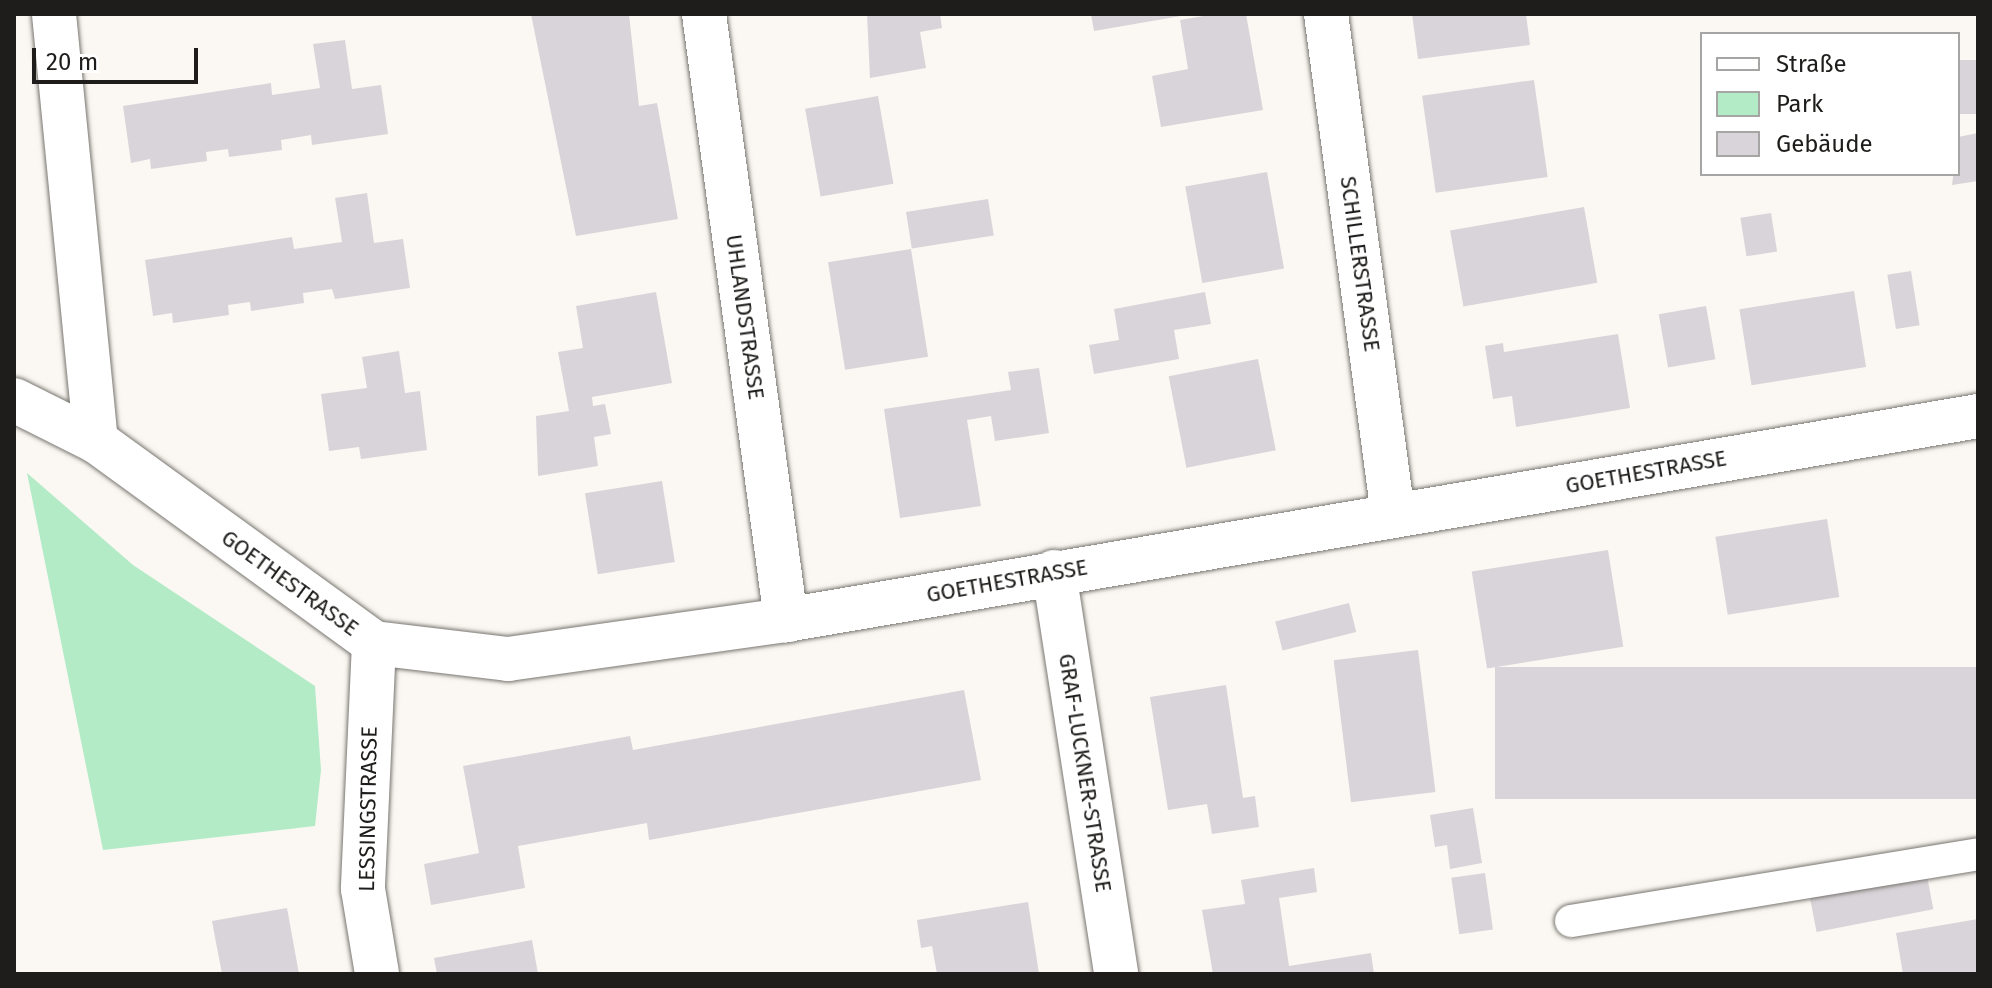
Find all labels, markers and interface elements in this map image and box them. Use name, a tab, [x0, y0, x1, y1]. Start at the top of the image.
scale bar	[36, 32, 202, 82]
legend	[1700, 32, 1960, 176]
text: 20 m	[46, 48, 98, 76]
text: Straße	[1776, 50, 1847, 78]
text: Park	[1776, 90, 1823, 118]
text: Gebäude	[1776, 130, 1873, 158]
street label: SCHILLERSTRASSE	[1335, 175, 1385, 353]
street label: UHLANDSTRASSE	[720, 233, 770, 401]
street label: GOETHESTRASSE	[1563, 445, 1729, 499]
street label: GOETHESTRASSE	[216, 524, 364, 642]
street label: GOETHESTRASSE	[924, 554, 1090, 608]
street label: GRAF-LUCKNER-STRASSE	[1053, 652, 1117, 894]
street label: LESSINGSTRASSE	[353, 726, 383, 892]

